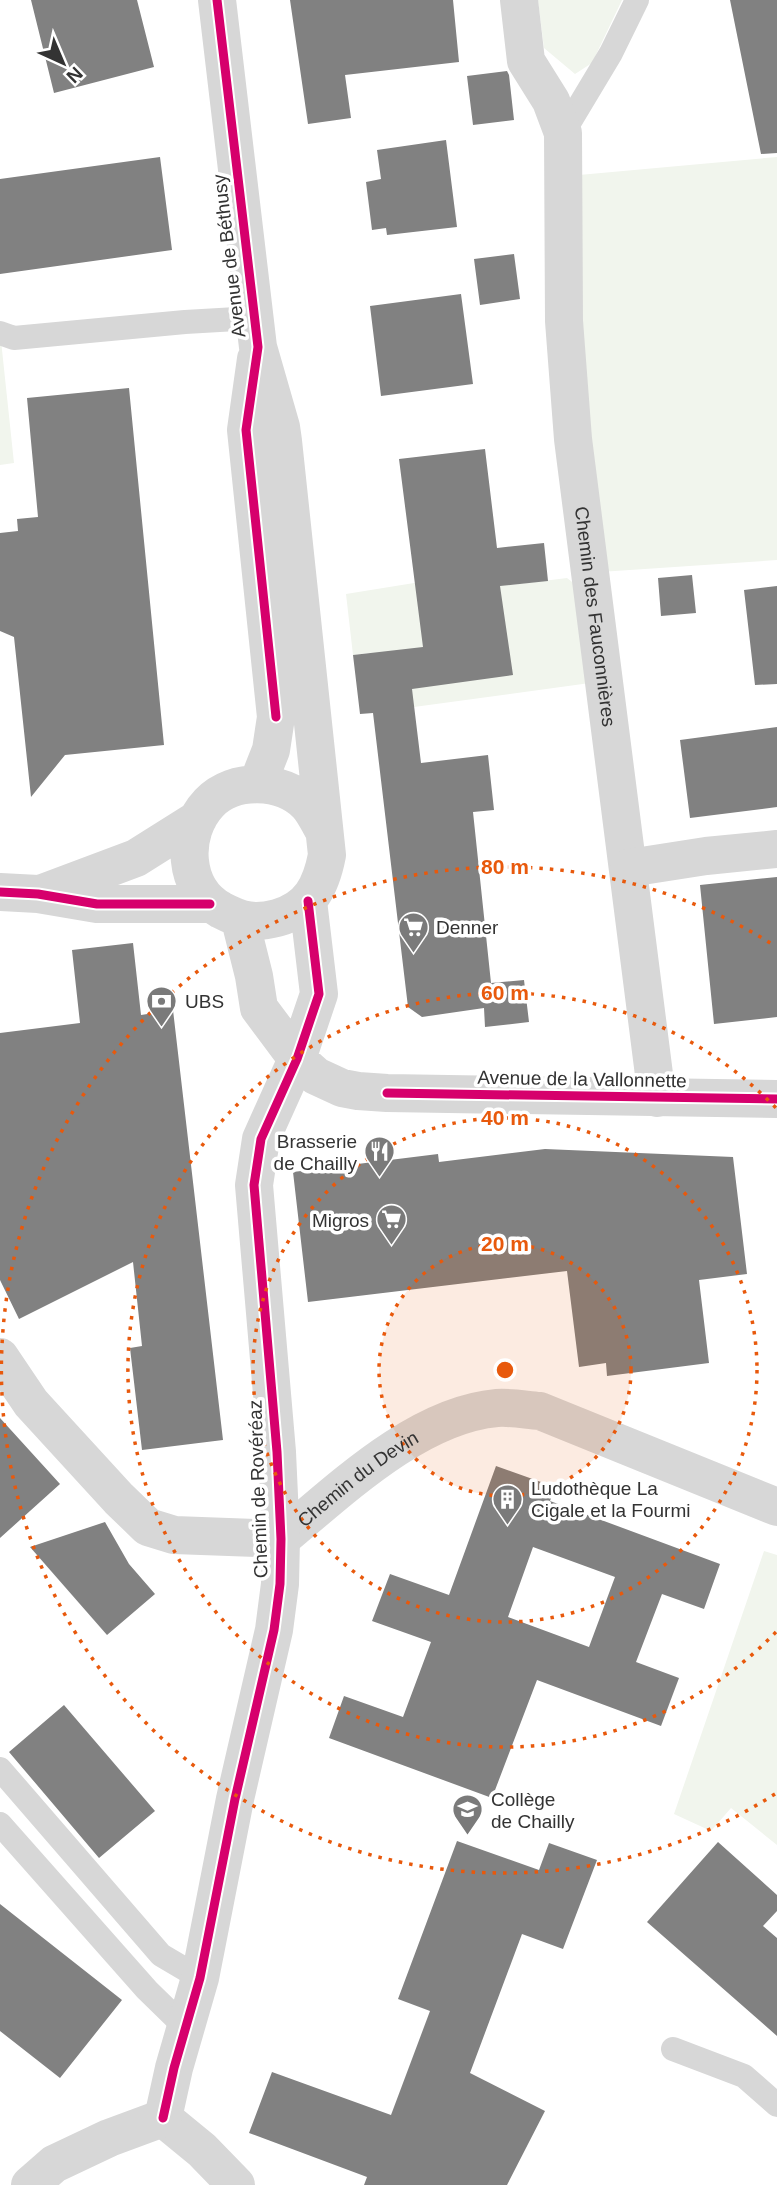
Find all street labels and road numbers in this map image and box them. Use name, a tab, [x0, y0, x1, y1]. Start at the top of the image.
street label: Avenue de Béthusy	[208, 173, 249, 339]
street label: Chemin des Fauconnières	[571, 505, 620, 728]
street label: Avenue de la Vallonnette	[477, 1067, 687, 1091]
street label: Chemin de Rovéréaz	[244, 1399, 272, 1579]
street label: Chemin du Devin	[293, 1426, 422, 1531]

